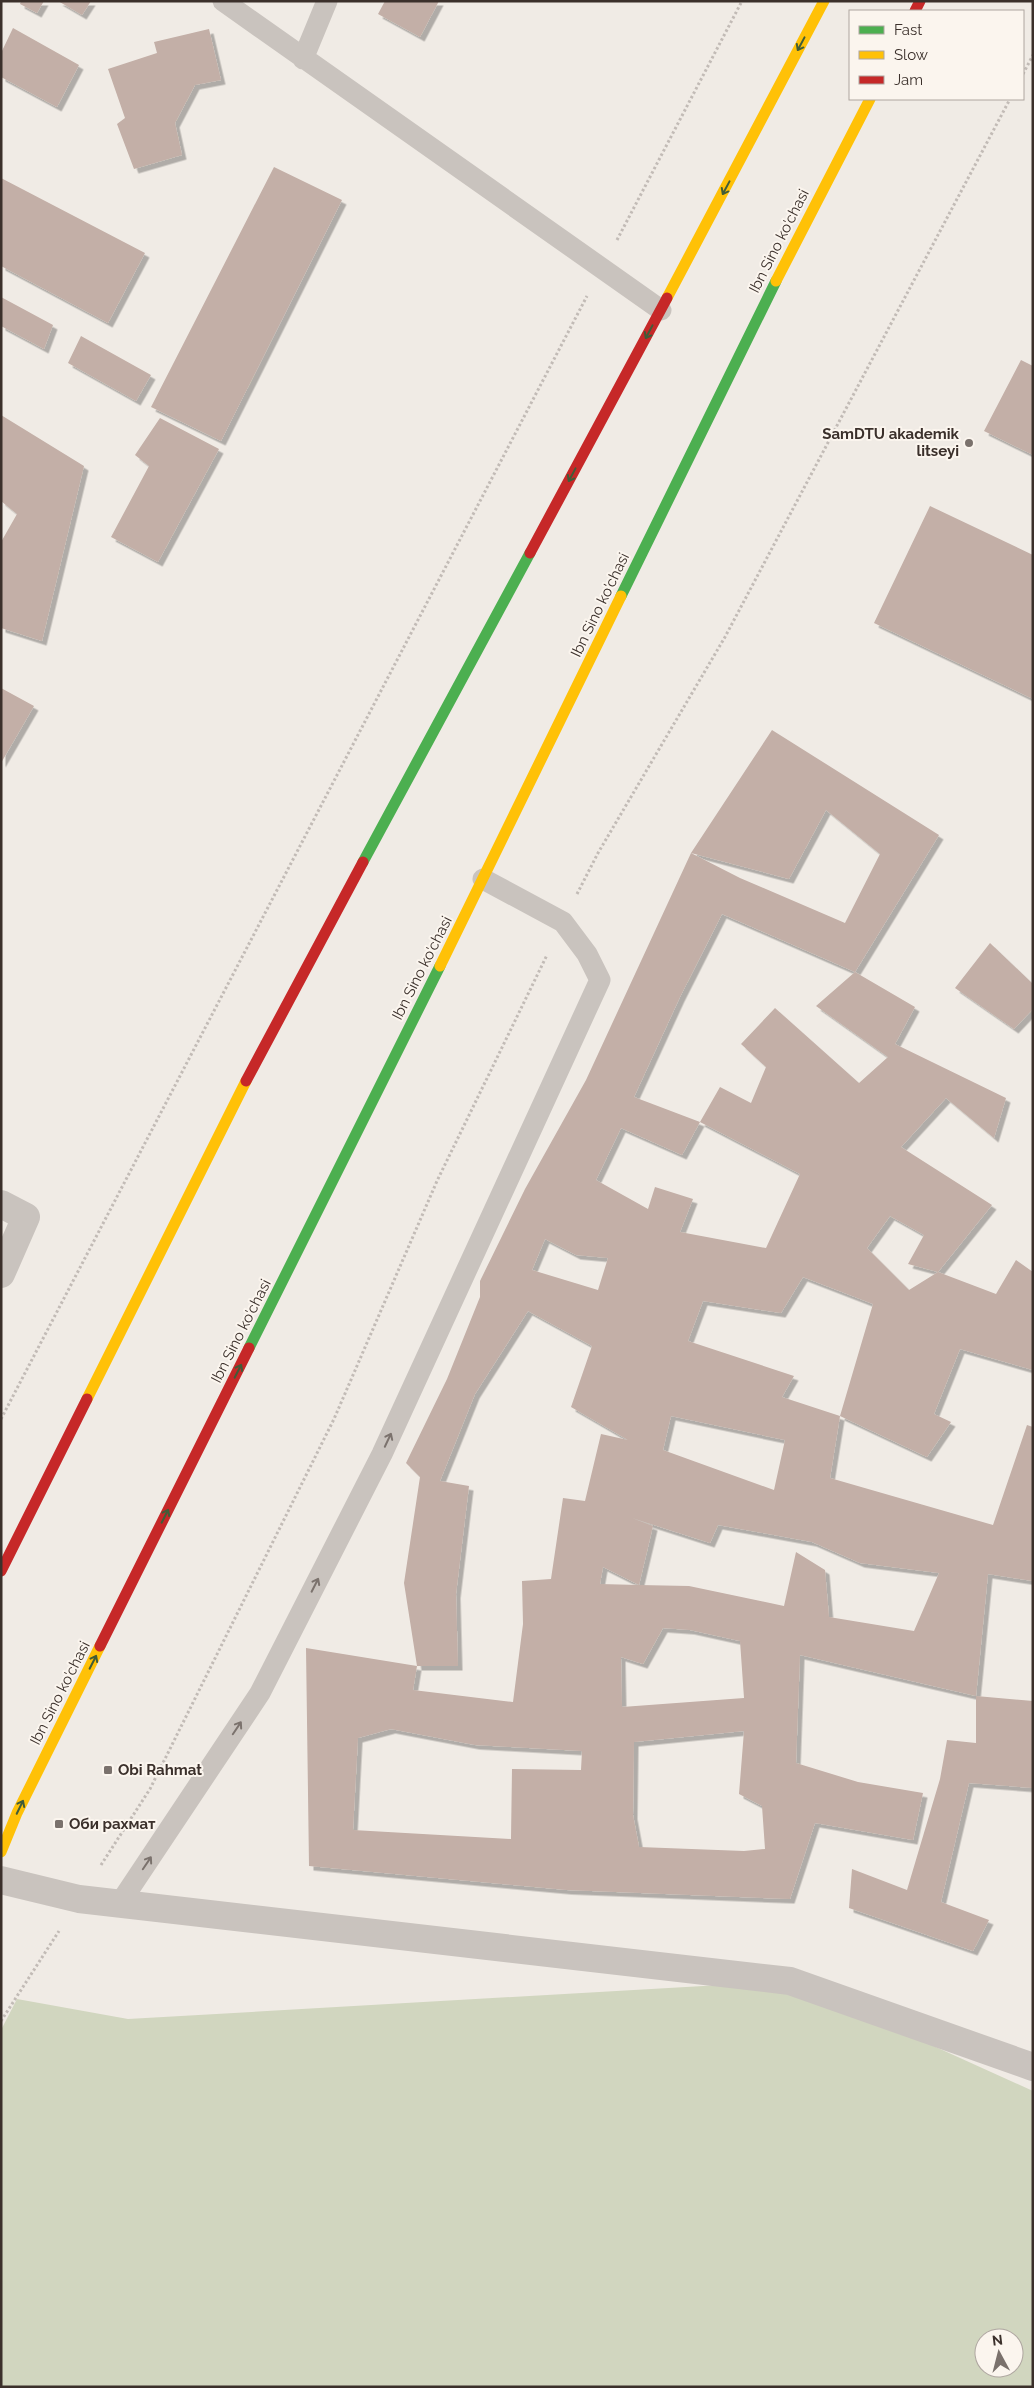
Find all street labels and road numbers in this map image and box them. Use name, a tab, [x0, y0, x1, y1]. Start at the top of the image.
street label: Ibn Sino ko'chasi	[745, 186, 813, 296]
street label: Ibn Sino ko'chasi	[567, 550, 633, 660]
street label: Ibn Sino ko'chasi	[388, 913, 456, 1023]
street label: Ibn Sino ko'chasi	[207, 1276, 275, 1386]
street label: Ibn Sino ko'chasi	[26, 1638, 94, 1748]

